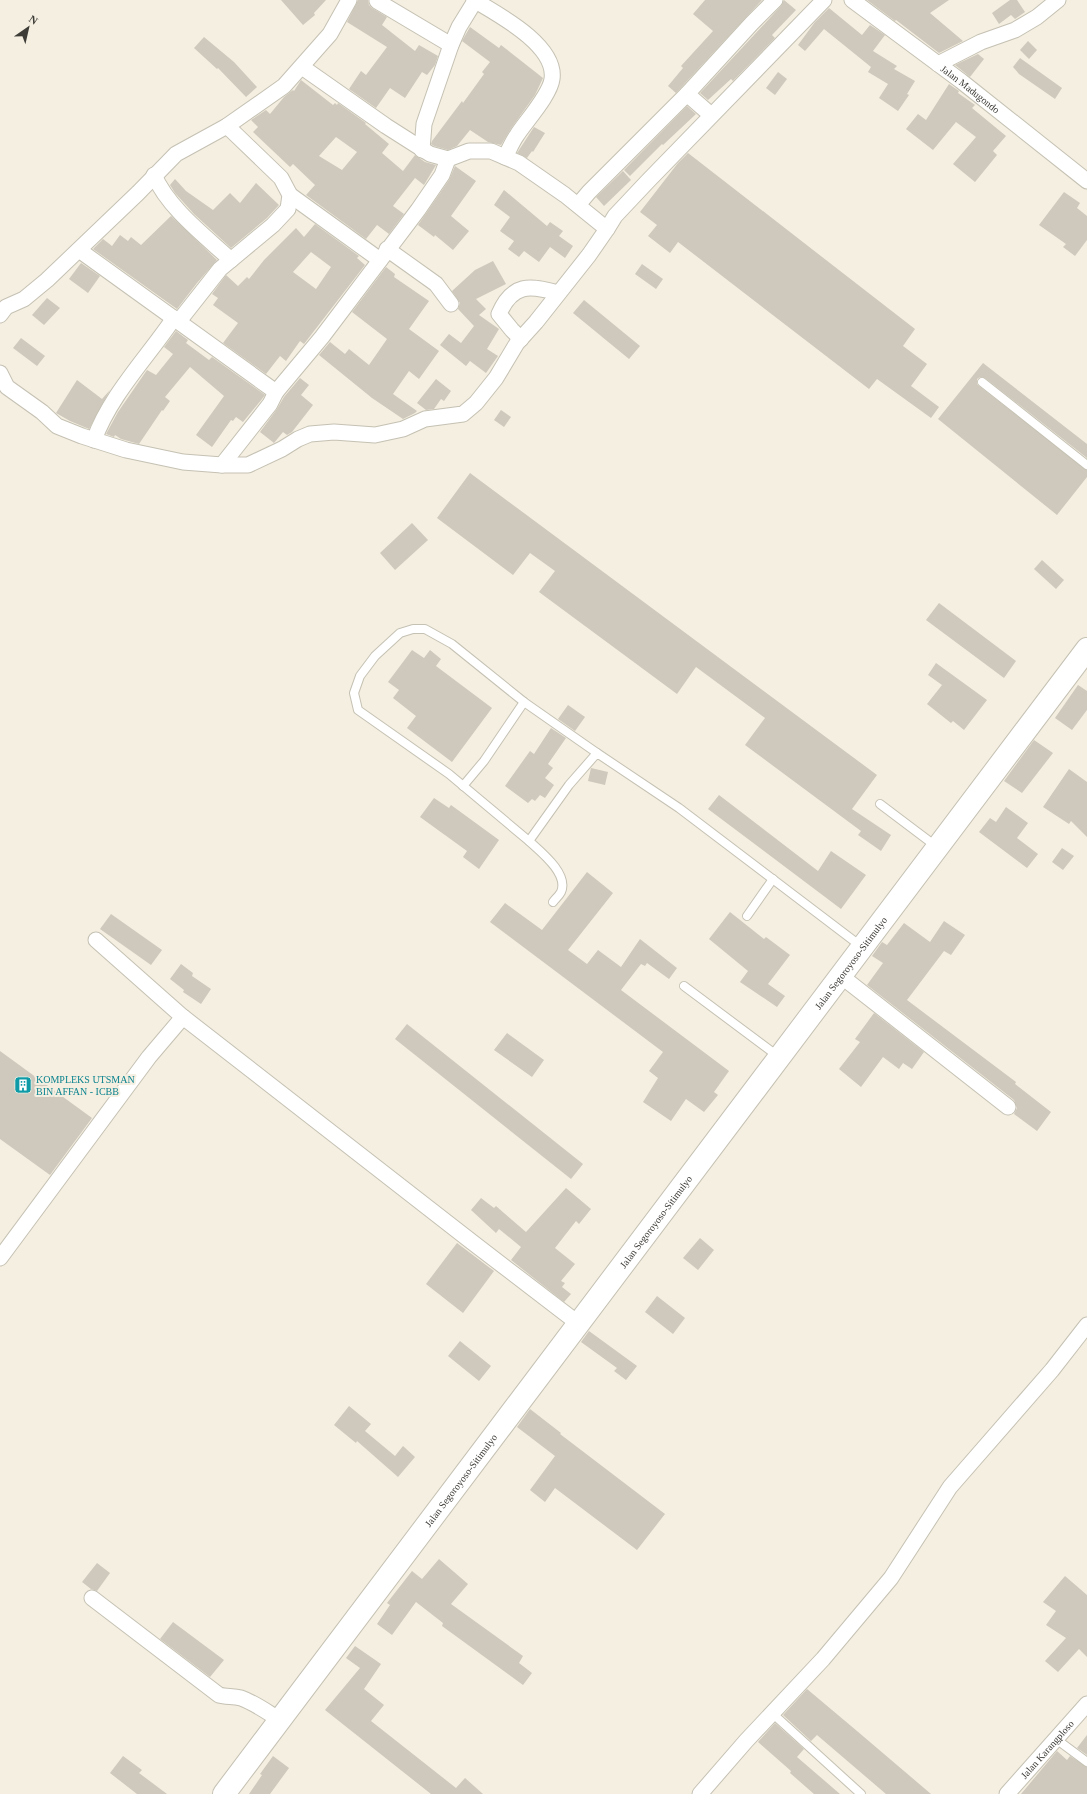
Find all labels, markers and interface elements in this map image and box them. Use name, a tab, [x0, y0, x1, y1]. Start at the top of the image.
north arrow	[8, 8, 48, 48]
text: N	[27, 13, 40, 27]
street label: Jalan Madugondo	[939, 63, 1002, 115]
street label: Jalan Segoroyoso-Sitimulyo	[812, 914, 889, 1011]
place label: KOMPLEKS UTSMAN BIN AFFAN - ICBB	[36, 1074, 135, 1097]
building icon: KOMPLEKS UTSMAN BIN AFFAN - ICBB	[13, 1075, 33, 1095]
street label: Jalan Segoroyoso-Sitimulyo	[617, 1173, 694, 1270]
street label: Jalan Segoroyoso-Sitimulyo	[422, 1432, 499, 1529]
street label: Jalan Karangploso	[1018, 1718, 1076, 1781]

